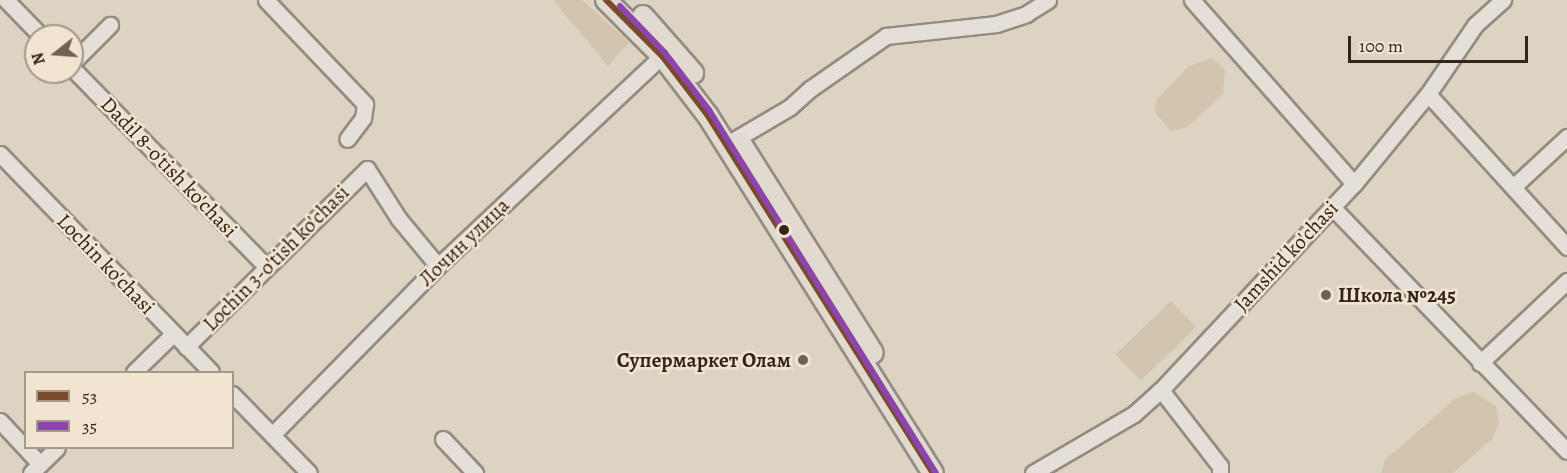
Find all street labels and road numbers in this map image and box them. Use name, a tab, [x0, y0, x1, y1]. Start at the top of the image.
street label: Dadil 8-o'tish ko'chasi	[95, 91, 243, 243]
street label: Lochin 3-o'tish ko'chasi	[198, 180, 354, 336]
street label: Лочин улица	[413, 193, 515, 291]
street label: Jamshid ko'chasi	[1228, 196, 1344, 316]
street label: Lochin ko'chasi	[52, 208, 160, 320]

